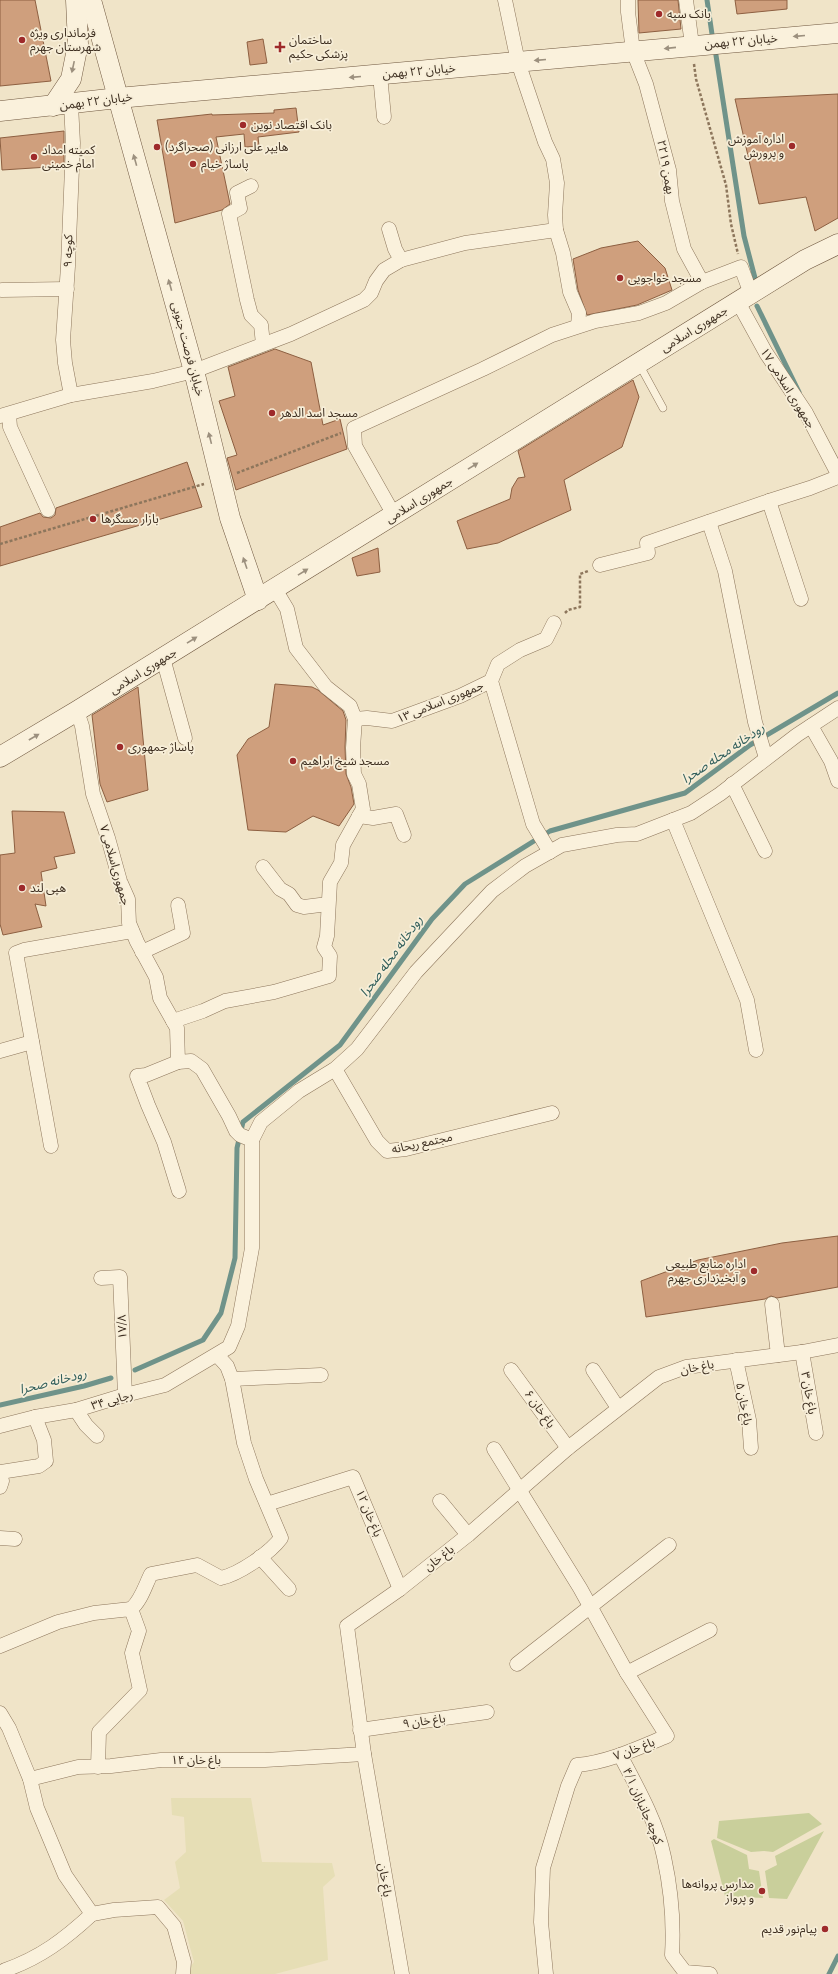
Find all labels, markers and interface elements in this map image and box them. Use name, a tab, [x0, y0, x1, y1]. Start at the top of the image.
place label: بانک سپه	[667, 7, 711, 22]
marker: بانک سپه	[654, 9, 664, 19]
place label: فرمانداری ویژه شهرستان جهرم	[30, 26, 101, 56]
street label: خیابان ۲۲ بهمن	[704, 31, 778, 51]
place label: ساختمان پزشکی حکیم	[289, 33, 348, 63]
one-way arrow	[793, 33, 805, 40]
marker: فرمانداری ویژه شهرستان جهرم	[17, 35, 27, 45]
marker: ساختمان پزشکی حکیم	[274, 41, 286, 53]
one-way arrow	[664, 44, 676, 51]
one-way arrow	[534, 57, 546, 63]
one-way arrow	[70, 60, 76, 73]
street label: خیابان ۲۲ بهمن	[382, 61, 456, 81]
one-way arrow	[349, 74, 361, 81]
street label: خیابان ۲۲ بهمن	[59, 90, 133, 112]
place label: بانک اقتصاد نوین	[251, 118, 332, 132]
marker: بانک اقتصاد نوین	[238, 120, 248, 130]
place label: اداره آموزش و پرورش	[728, 132, 784, 161]
place label: هایپر علی ارزانی (صحراگرد)	[165, 139, 288, 155]
street label: ۲۲بهمن ۱۹	[654, 139, 678, 195]
marker: اداره آموزش و پرورش	[787, 141, 797, 151]
marker: هایپر علی ارزانی (صحراگرد)	[152, 142, 162, 152]
place label: کمیته امداد امام خمینی	[42, 143, 96, 173]
marker: کمیته امداد امام خمینی	[29, 152, 39, 162]
one-way arrow	[132, 153, 138, 165]
place label: پاساژ خیام	[201, 157, 249, 173]
marker: پاساژ خیام	[188, 159, 198, 169]
street label: کوچه ۹	[61, 233, 76, 268]
place label: مسجد خواجویی	[628, 271, 702, 285]
marker: مسجد خواجویی	[615, 273, 625, 283]
one-way arrow	[167, 279, 173, 291]
street label: خیابان فرصت جنوبی	[169, 300, 207, 398]
street label: جمهوری اسلامی	[658, 303, 730, 355]
street label: جمهوری اسلامی ۱۷	[758, 345, 818, 431]
place label: مسجد اسد الدهر	[279, 406, 358, 420]
marker: مسجد اسد الدهر	[267, 408, 277, 418]
one-way arrow	[207, 431, 213, 444]
one-way arrow	[467, 463, 479, 470]
street label: جمهوری اسلامی	[383, 474, 455, 526]
place label: بازار مسگرها	[101, 512, 159, 526]
marker: بازار مسگرها	[88, 514, 98, 524]
one-way arrow	[242, 556, 248, 568]
one-way arrow	[297, 568, 309, 575]
one-way arrow	[187, 636, 197, 644]
street label: جمهوری اسلامی	[107, 645, 179, 697]
street label: جمهوری اسلامی ۱۳	[395, 678, 485, 726]
water label: رودخانه محله صحرا	[679, 720, 768, 787]
one-way arrow	[28, 734, 40, 741]
place label: پاساژ جمهوری	[128, 740, 194, 755]
marker: پاساژ جمهوری	[115, 742, 125, 752]
place label: مسجد شیخ ابراهیم	[301, 754, 390, 770]
marker: مسجد شیخ ابراهیم	[288, 756, 298, 766]
street label: جمهوری‌اسلامی ۷	[97, 823, 133, 907]
place label: هپی لند	[30, 881, 66, 896]
marker: هپی لند	[17, 883, 27, 893]
water label: رودخانه محله صحرا	[357, 912, 426, 1000]
street label: مجتمع ریحانه	[390, 1130, 454, 1158]
place label: اداره منابع طبیعی و آبخیزداری جهرم	[666, 1257, 746, 1287]
marker: اداره منابع طبیعی و آبخیزداری جهرم	[749, 1266, 759, 1276]
street label: ۱۷/۸	[115, 1314, 129, 1339]
street label: باغ خان	[679, 1357, 715, 1379]
water label: رودخانه صحرا	[18, 1365, 89, 1398]
street label: باغ خان ۳	[796, 1370, 820, 1416]
street label: باغ خان ۵	[731, 1381, 755, 1427]
street label: رجایی ۳۴	[89, 1387, 135, 1413]
street label: باغ خان ۶	[520, 1387, 558, 1432]
street label: باغ خان ۱۲	[351, 1487, 385, 1540]
street label: باغ خان	[421, 1542, 458, 1576]
street label: باغ خان ۹	[402, 1711, 447, 1733]
street label: باغ خان ۷	[611, 1735, 657, 1765]
street label: باغ خان ۱۴	[171, 1753, 221, 1769]
street label: کوچه جانبازان ۴/۱	[619, 1766, 667, 1848]
street label: باغ خان	[373, 1862, 395, 1898]
place label: مدارس پروانه‌ها و پرواز	[682, 1877, 754, 1906]
marker: مدارس پروانه‌ها و پرواز	[757, 1886, 767, 1896]
place label: پیام‌نور قدیم	[762, 1922, 817, 1938]
marker: پیام‌نور قدیم	[820, 1924, 830, 1934]

